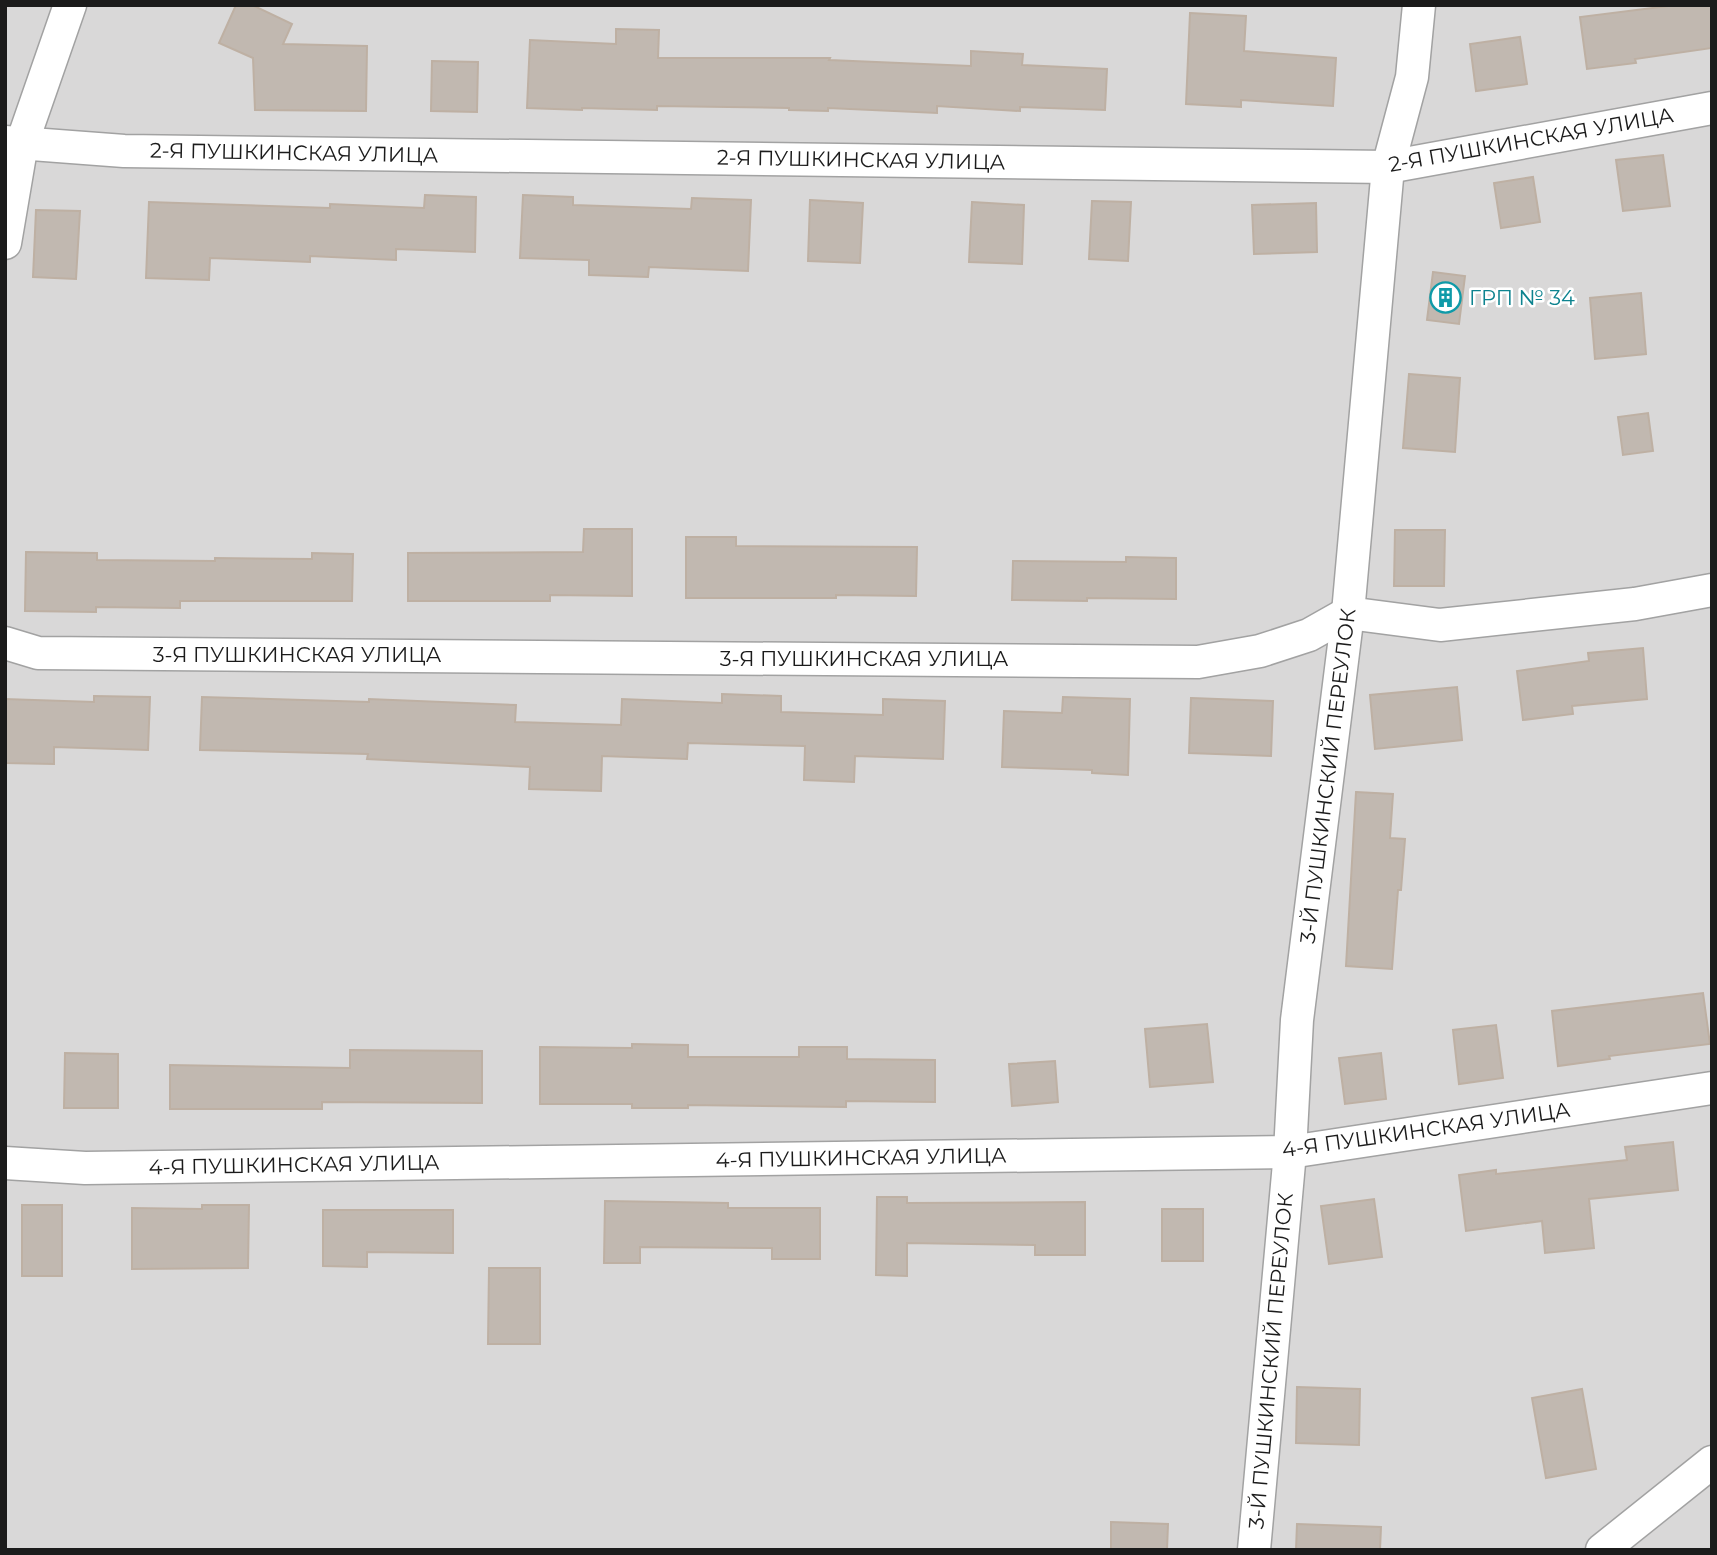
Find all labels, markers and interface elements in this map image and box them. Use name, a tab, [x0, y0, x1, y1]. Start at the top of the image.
street label: 2-Я ПУШКИНСКАЯ УЛИЦА	[1387, 102, 1676, 177]
street label: 2-Я ПУШКИНСКАЯ УЛИЦА	[150, 137, 439, 168]
street label: 2-Я ПУШКИНСКАЯ УЛИЦА	[717, 144, 1006, 175]
building icon: ГРП № 34	[1429, 281, 1463, 315]
place label: ГРП № 34	[1469, 285, 1575, 310]
street label: 3-Й ПУШКИНСКИЙ ПЕРЕУЛОК	[1295, 607, 1360, 945]
street label: 3-Я ПУШКИНСКАЯ УЛИЦА	[153, 642, 442, 667]
street label: 3-Я ПУШКИНСКАЯ УЛИЦА	[720, 646, 1009, 671]
street label: 4-Я ПУШКИНСКАЯ УЛИЦА	[1280, 1097, 1572, 1162]
street label: 4-Я ПУШКИНСКАЯ УЛИЦА	[715, 1142, 1007, 1173]
street label: 4-Я ПУШКИНСКАЯ УЛИЦА	[148, 1149, 440, 1180]
street label: 3-Й ПУШКИНСКИЙ ПЕРЕУЛОК	[1243, 1192, 1298, 1530]

